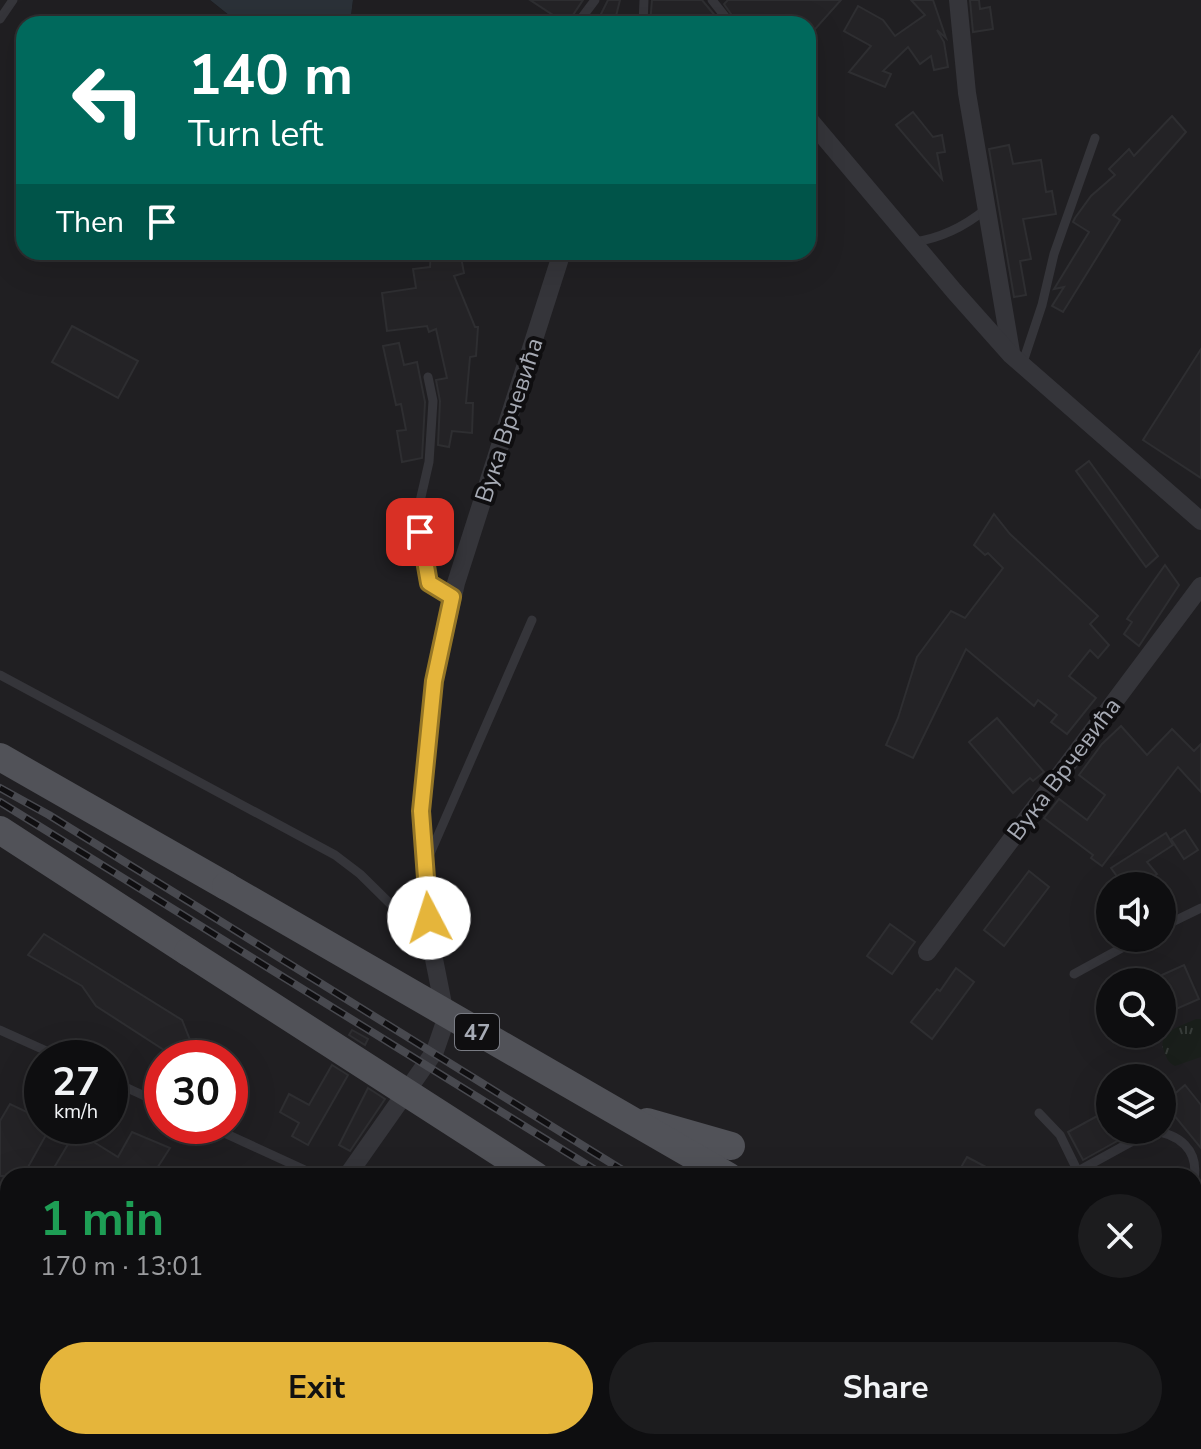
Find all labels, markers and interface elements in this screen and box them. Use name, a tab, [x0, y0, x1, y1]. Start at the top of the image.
text: 140 m	[188, 37, 353, 114]
icon: left	[56, 48, 160, 152]
text: Turn left	[188, 110, 323, 159]
icon: arrive	[140, 200, 184, 244]
text: Then	[56, 202, 124, 243]
street label: Вука Врчевића	[467, 334, 551, 506]
pin	[386, 498, 454, 566]
icon: arrive	[398, 510, 442, 554]
street label: Вука Врчевића	[1000, 691, 1128, 847]
map controls	[1096, 872, 1176, 1144]
button: sound	[1096, 872, 1176, 952]
position arrow	[387, 876, 471, 960]
button: search	[1096, 968, 1176, 1048]
road number: 47	[455, 1014, 499, 1050]
speed limit sign: 30	[144, 1040, 248, 1144]
text: 27	[52, 1055, 100, 1109]
button: layers	[1096, 1064, 1176, 1144]
text: km/h	[54, 1098, 98, 1125]
text: 1 min	[40, 1186, 164, 1252]
button: close	[1078, 1194, 1162, 1278]
text: 170 m · 13:01	[40, 1249, 203, 1284]
button: Exit	[40, 1342, 593, 1434]
button: Share	[609, 1342, 1162, 1434]

